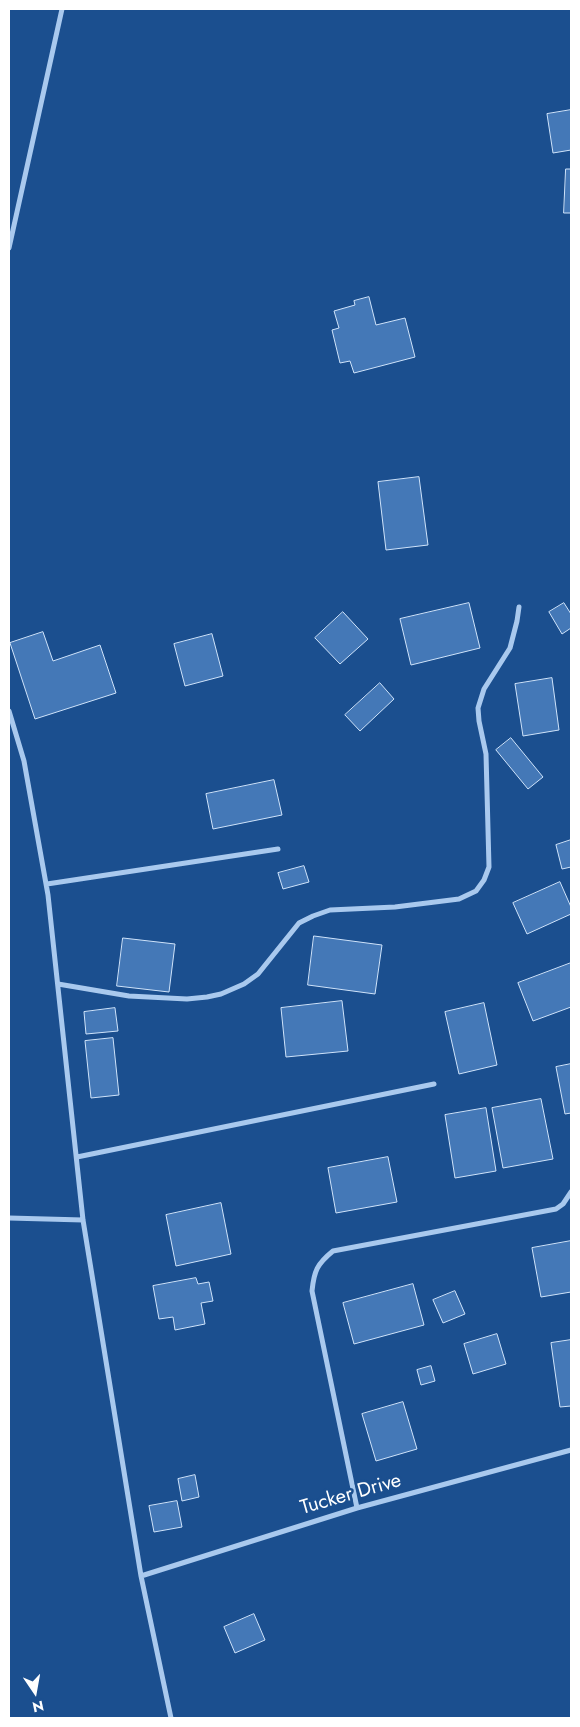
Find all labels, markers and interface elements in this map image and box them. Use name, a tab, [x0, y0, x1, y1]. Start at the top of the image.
street label: Tucker Drive	[298, 1469, 404, 1521]
north arrow	[10, 1667, 60, 1717]
text: N	[31, 1696, 46, 1718]

